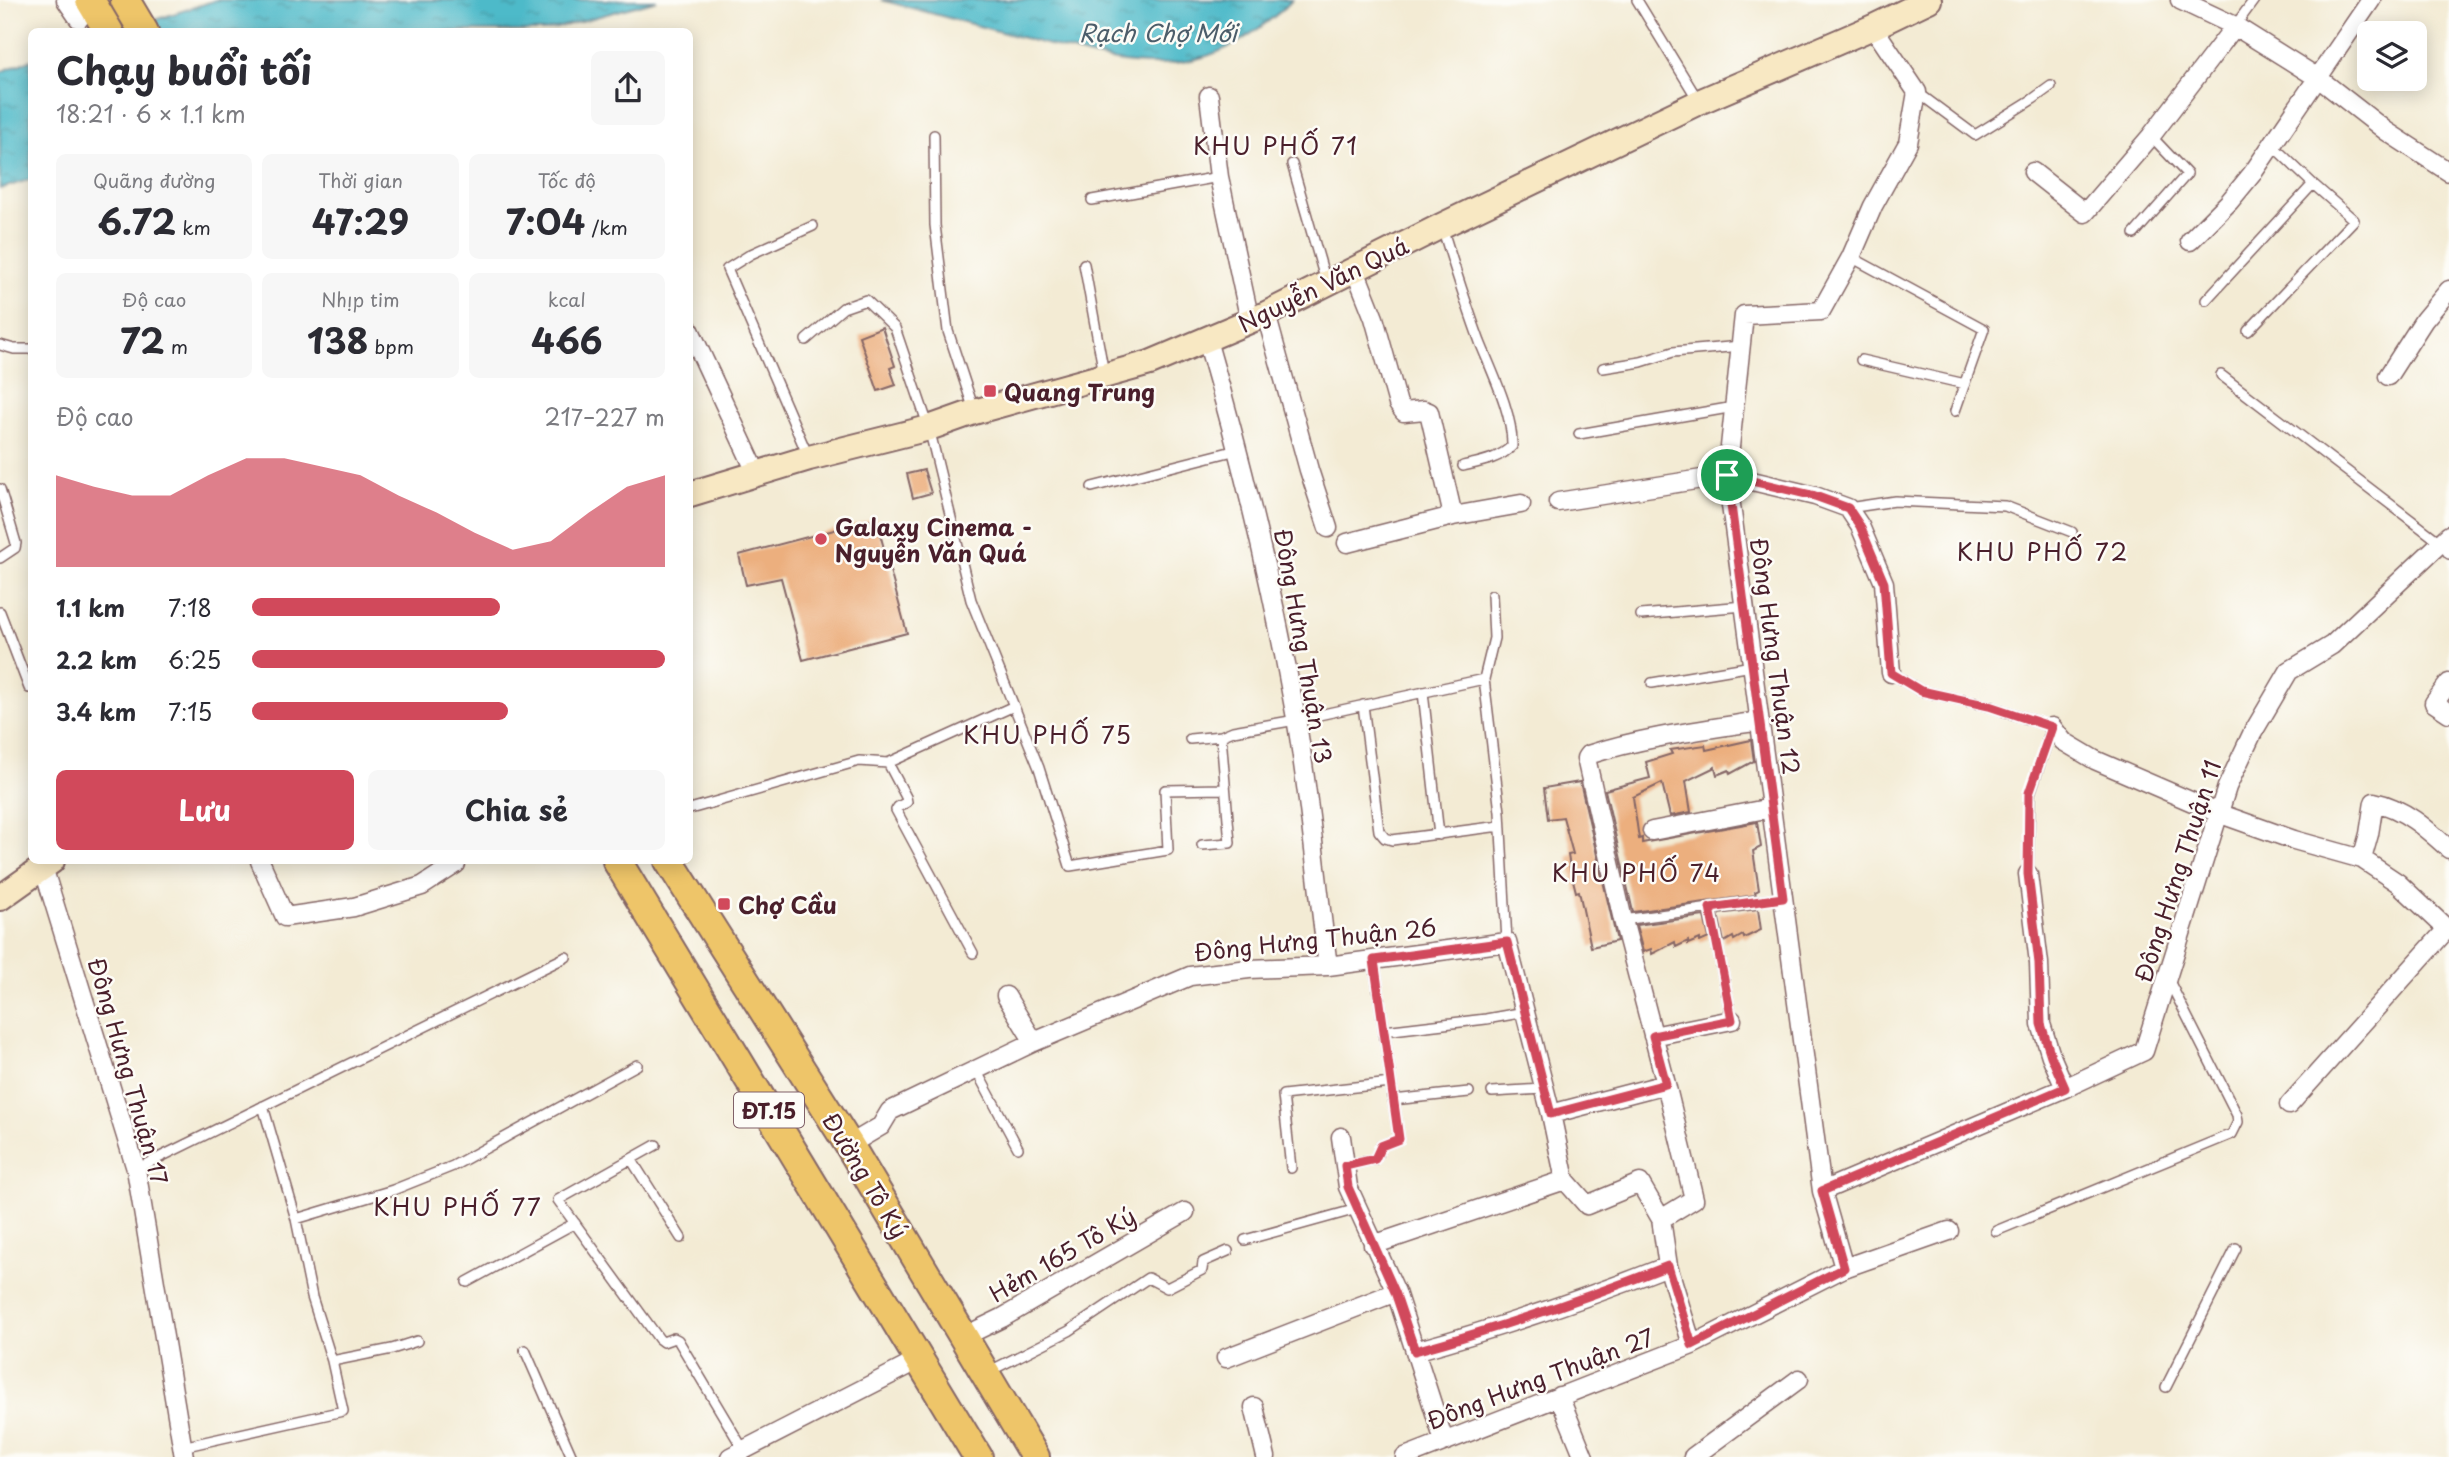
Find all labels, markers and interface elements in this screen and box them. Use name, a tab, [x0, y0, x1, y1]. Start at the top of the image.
water label: Rạch Chợ Mới	[1079, 14, 1240, 50]
map controls	[2357, 21, 2427, 91]
button: layers	[2357, 21, 2427, 91]
text: Chạy buổi tối	[56, 41, 312, 98]
button: share	[591, 51, 665, 125]
text: 18:21 · 6 × 1.1 km	[56, 96, 246, 131]
district label: KHU PHỐ 71	[1193, 127, 1359, 163]
text: Quãng đường	[93, 166, 215, 194]
text: Thời gian	[318, 166, 403, 194]
text: Tốc độ	[538, 166, 596, 194]
text: 6.72	[98, 194, 176, 247]
text: 47:29	[312, 194, 409, 247]
text: 7:04	[506, 194, 585, 247]
text: km	[176, 213, 211, 241]
text: /km	[585, 213, 628, 241]
street label: Nguyễn Văn Quá	[1232, 227, 1415, 340]
text: Độ cao	[122, 285, 186, 313]
text: Nhịp tim	[321, 285, 400, 313]
text: kcal	[548, 285, 586, 313]
text: 72	[120, 313, 165, 366]
text: 138	[307, 313, 368, 366]
text: 466	[531, 313, 603, 366]
text: m	[165, 332, 188, 360]
text: bpm	[368, 332, 414, 360]
place label: Quang Trung	[1004, 374, 1155, 409]
marker: Quang Trung	[982, 383, 998, 399]
text: Độ cao	[56, 399, 134, 434]
text: 217–227 m	[544, 399, 665, 434]
pin	[1697, 445, 1757, 505]
icon: arrive	[1708, 456, 1746, 494]
place label: Galaxy Cinema - Nguyễn Văn Quá	[835, 509, 1032, 570]
street label: Đông Hưng Thuận 13	[1266, 526, 1342, 766]
marker: Galaxy Cinema - Nguyễn Văn Quá	[813, 531, 829, 547]
district label: KHU PHỐ 72	[1957, 533, 2129, 569]
street label: Đông Hưng Thuận 12	[1742, 535, 1810, 777]
text: 1.1 km	[56, 590, 125, 625]
text: 7:18	[168, 590, 212, 625]
text: 2.2 km	[56, 642, 137, 677]
text: 6:25	[168, 642, 221, 677]
text: 3.4 km	[56, 694, 136, 729]
text: 7:15	[168, 694, 212, 729]
district label: KHU PHỐ 75	[963, 716, 1133, 752]
street label: Đông Hưng Thuận 11	[2125, 755, 2229, 987]
button: Lưu	[56, 770, 354, 850]
button: Chia sẻ	[368, 770, 665, 850]
district label: KHU PHỐ 74	[1552, 854, 1722, 890]
place label: Chợ Cầu	[738, 887, 837, 922]
marker: Chợ Cầu	[716, 896, 732, 912]
street label: Đông Hưng Thuận 26	[1192, 909, 1438, 969]
street label: Đông Hưng Thuận 17	[80, 953, 178, 1189]
road number: ĐT.15	[734, 1092, 804, 1128]
street label: Đường Tô Ký	[815, 1105, 917, 1245]
district label: KHU PHỐ 77	[373, 1188, 543, 1224]
street label: Hẻm 165 Tô Ký	[982, 1198, 1142, 1310]
street label: Đông Hưng Thuận 27	[1421, 1318, 1659, 1438]

